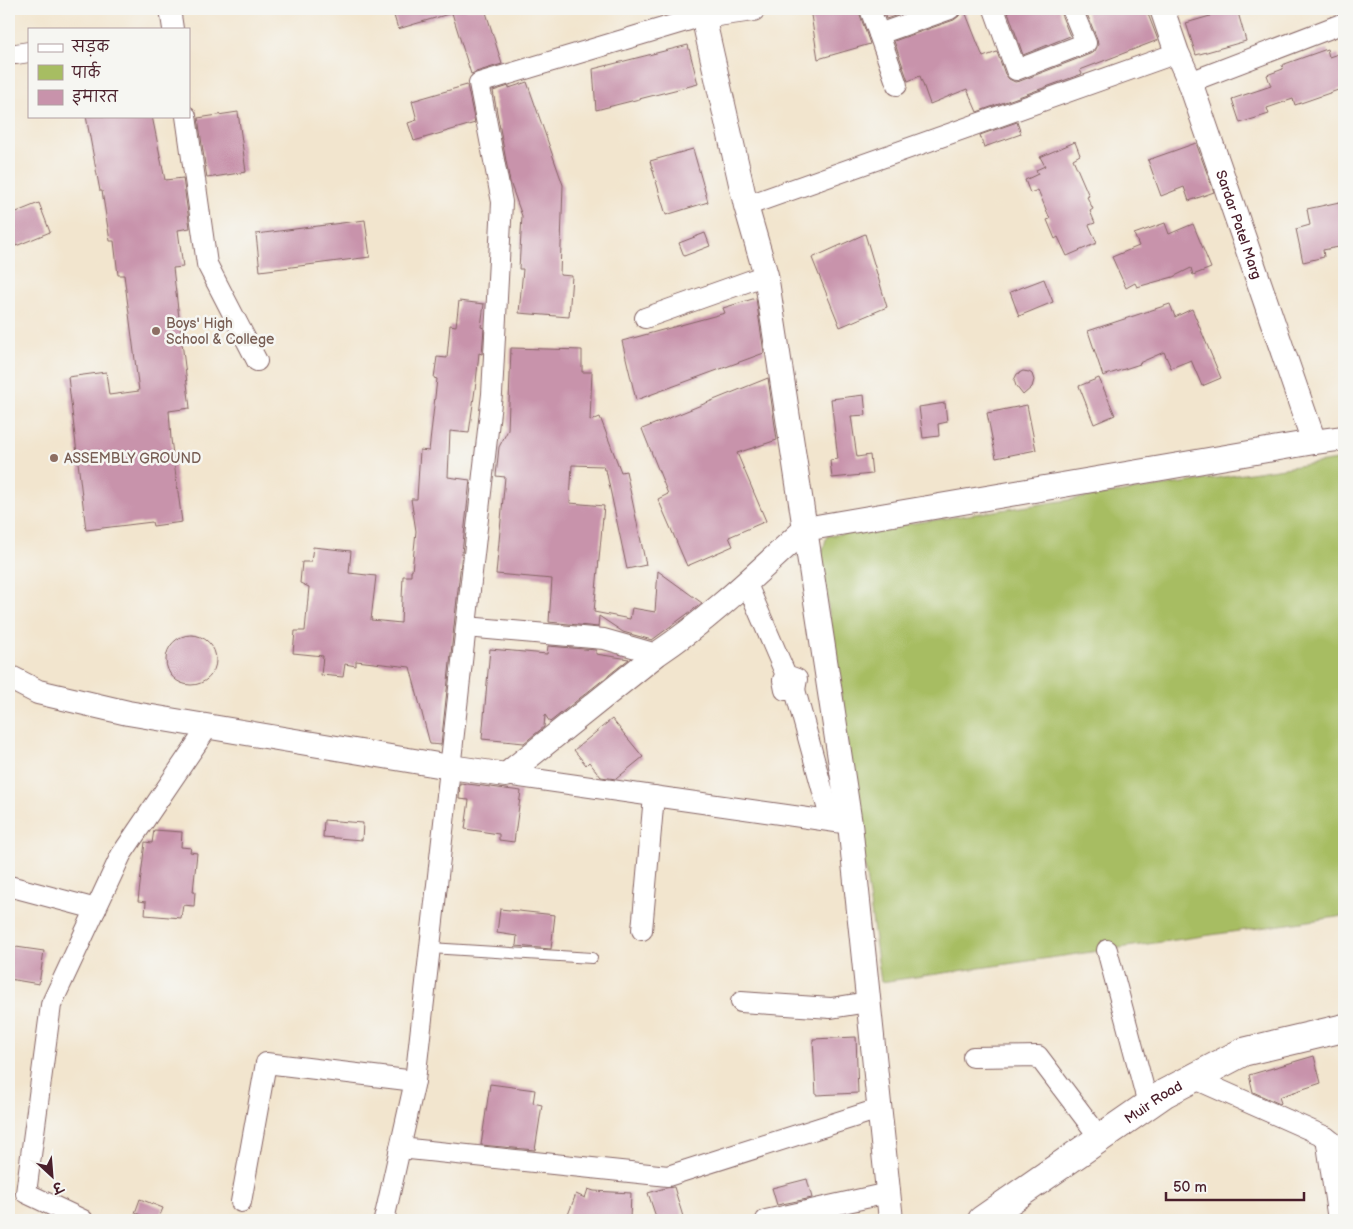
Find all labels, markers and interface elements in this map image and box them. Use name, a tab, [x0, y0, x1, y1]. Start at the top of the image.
legend	[28, 28, 190, 118]
text: सड़क	[71, 38, 110, 57]
text: पार्क	[71, 61, 102, 83]
text: इमारत	[72, 88, 119, 107]
street label: Sardar Patel Marg	[1212, 168, 1265, 281]
place label: Boys' High School & College	[166, 315, 274, 348]
marker: Boys' High School & College	[150, 325, 162, 337]
place label: ASSEMBLY GROUND	[64, 450, 201, 467]
marker: ASSEMBLY GROUND	[48, 452, 60, 464]
street label: Muir Road	[1121, 1077, 1185, 1128]
north arrow	[28, 1152, 78, 1202]
scale bar	[1166, 1169, 1303, 1201]
text: उ	[48, 1177, 67, 1198]
text: 50 m	[1173, 1178, 1207, 1197]

